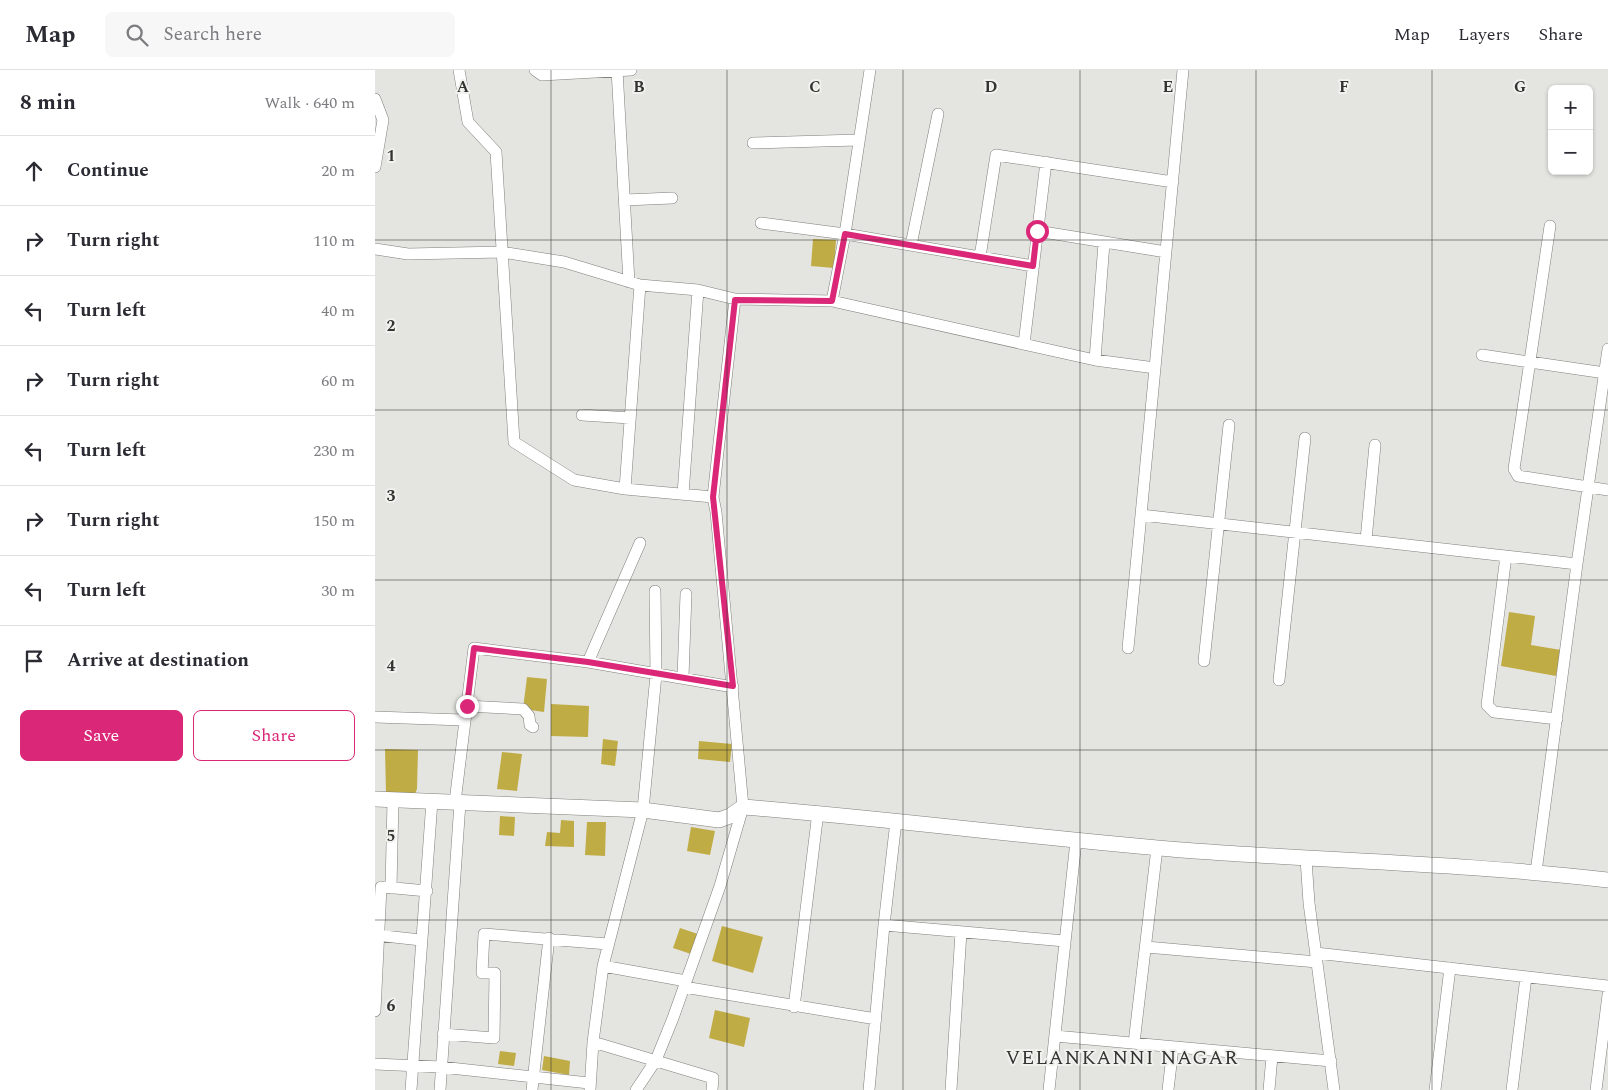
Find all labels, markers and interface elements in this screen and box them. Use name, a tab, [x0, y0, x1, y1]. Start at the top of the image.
search box	[105, 12, 455, 57]
text: Map	[25, 17, 75, 53]
text: Search here	[163, 20, 262, 49]
icon: search	[123, 21, 151, 49]
text: Map	[1394, 21, 1430, 48]
text: Layers	[1458, 21, 1510, 48]
text: Share	[1538, 21, 1583, 48]
text: A	[457, 75, 470, 99]
text: B	[633, 75, 645, 99]
text: C	[809, 75, 821, 99]
text: D	[985, 75, 998, 99]
text: E	[1163, 75, 1173, 99]
text: F	[1339, 75, 1349, 99]
text: G	[1514, 75, 1526, 99]
map controls	[1548, 85, 1593, 175]
button: +	[1548, 85, 1593, 130]
text: 8 min	[20, 87, 76, 119]
text: Walk · 640 m	[264, 91, 355, 115]
button: −	[1548, 130, 1593, 175]
text: 1	[387, 144, 395, 168]
text: Continue	[67, 156, 149, 185]
icon: ahead	[20, 157, 48, 185]
text: 20 m	[321, 159, 355, 183]
route start	[1026, 220, 1049, 243]
text: Turn right	[67, 226, 160, 255]
icon: right	[20, 227, 48, 255]
text: 110 m	[313, 229, 355, 253]
text: Turn left	[67, 296, 146, 325]
icon: left	[20, 297, 48, 325]
text: 40 m	[321, 299, 355, 323]
text: 2	[387, 314, 396, 338]
text: Turn right	[67, 366, 160, 395]
icon: right	[20, 367, 48, 395]
text: 60 m	[321, 369, 355, 393]
text: Turn left	[67, 436, 146, 465]
icon: left	[20, 437, 48, 465]
text: 230 m	[313, 439, 355, 463]
text: 3	[387, 484, 396, 508]
text: Turn right	[67, 506, 160, 535]
icon: right	[20, 507, 48, 535]
text: 150 m	[313, 509, 355, 533]
text: Turn left	[67, 576, 146, 605]
icon: left	[20, 577, 48, 605]
text: 30 m	[321, 579, 355, 603]
text: Arrive at destination	[67, 646, 249, 675]
icon: arrive	[20, 647, 48, 675]
text: 4	[387, 654, 396, 678]
route end	[456, 695, 479, 718]
button: Save	[20, 710, 183, 761]
button: Share	[193, 710, 355, 761]
text: 5	[387, 824, 395, 848]
text: 6	[387, 994, 396, 1018]
district label: VELANKANNI NAGAR	[1006, 1043, 1238, 1073]

